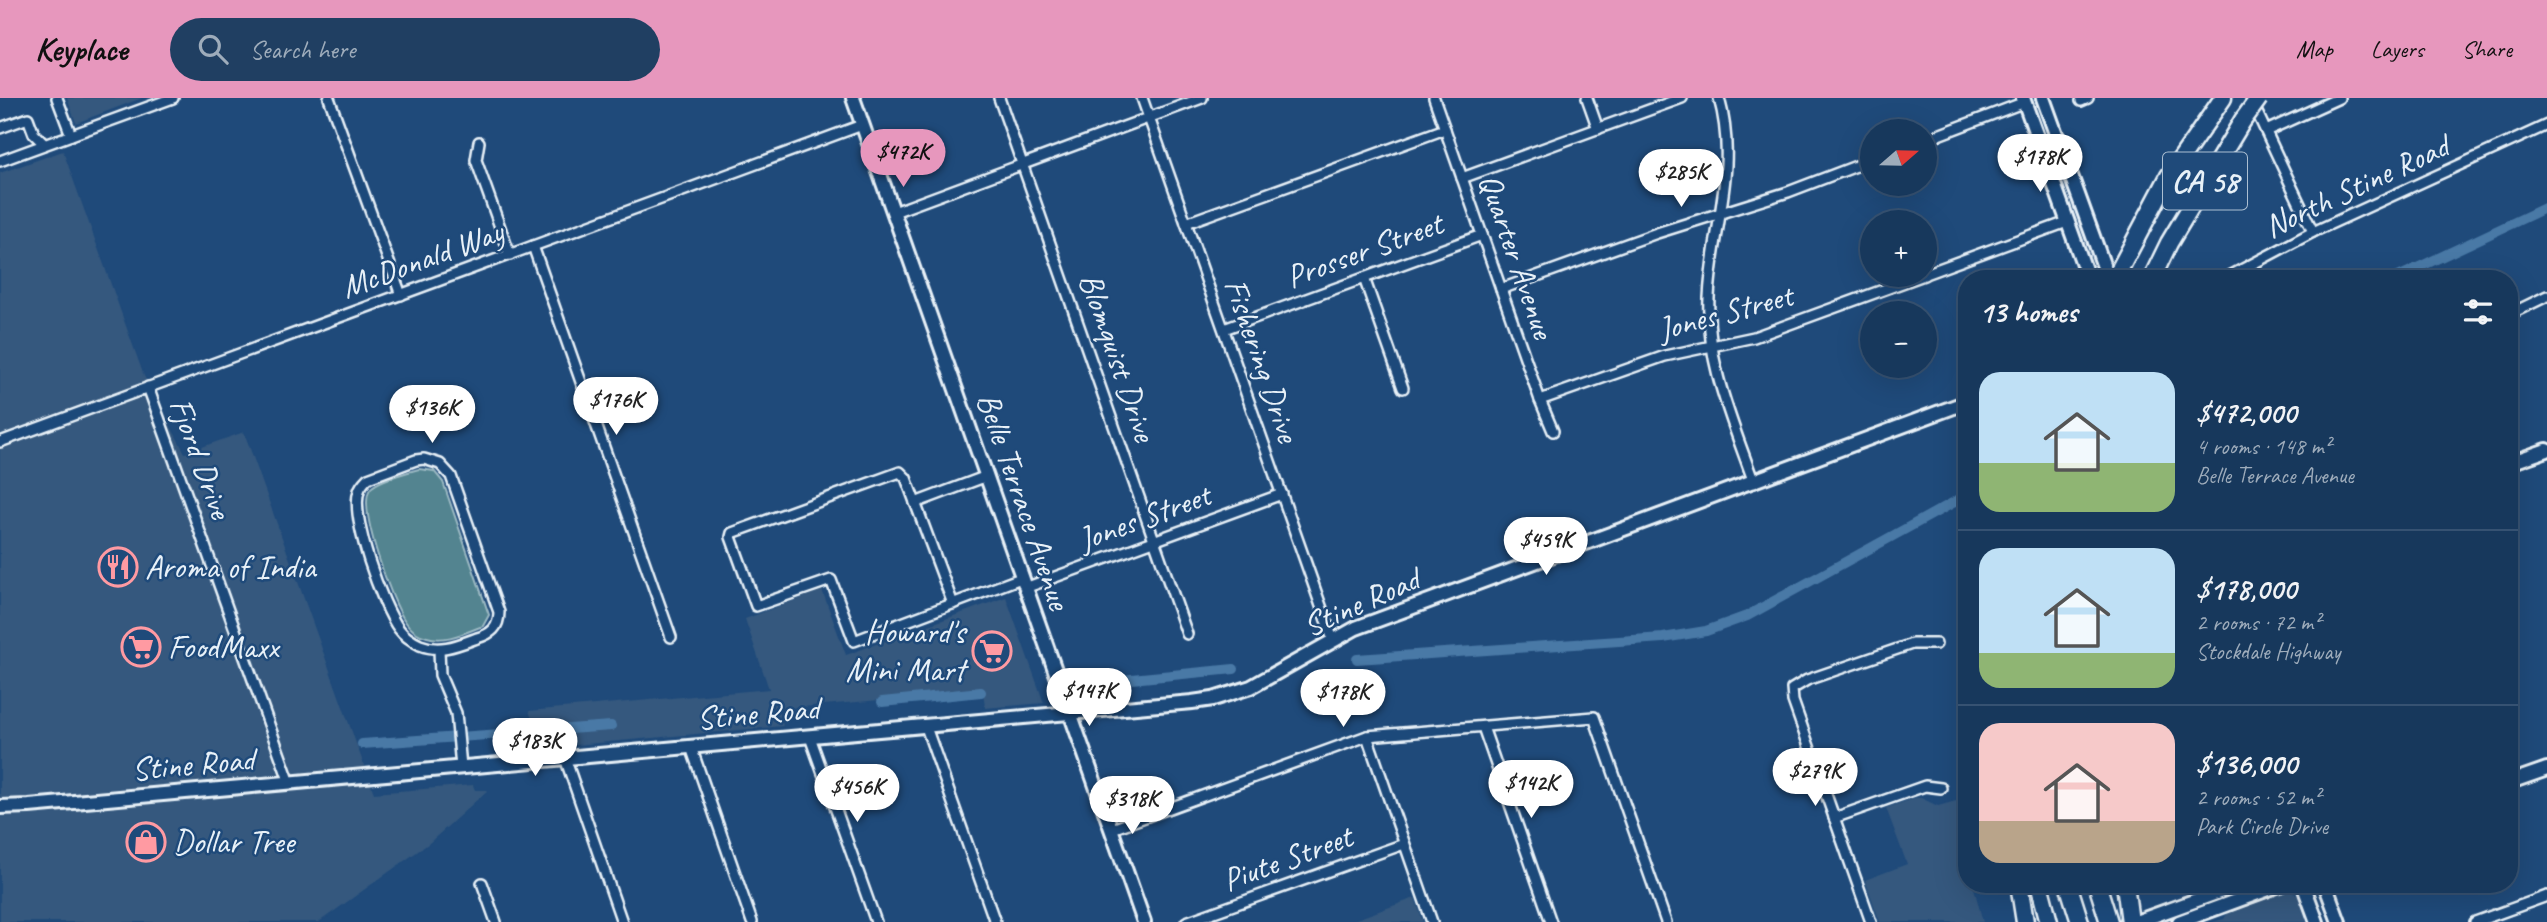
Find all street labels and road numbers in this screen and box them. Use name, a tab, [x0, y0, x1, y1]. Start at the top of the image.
street label: North Stine Road	[2257, 123, 2460, 247]
road number: CA 58	[2163, 153, 2247, 210]
street label: Quarter Avenue	[1469, 168, 1565, 346]
street label: Prosser Street	[1280, 201, 1451, 298]
street label: McDonald Way	[335, 209, 511, 308]
street label: Blomquist Drive	[1070, 267, 1167, 449]
street label: Fishering Drive	[1214, 273, 1310, 449]
street label: Jones Street	[1651, 273, 1800, 351]
street label: Belle Terrace Avenue	[967, 387, 1081, 617]
street label: Fjord Drive	[160, 392, 243, 526]
street label: Jones Street	[1070, 473, 1219, 561]
street label: Stine Road	[1296, 556, 1430, 646]
street label: Stine Road	[695, 686, 826, 739]
street label: Stine Road	[130, 737, 261, 790]
street label: Piute Street	[1216, 814, 1360, 901]

